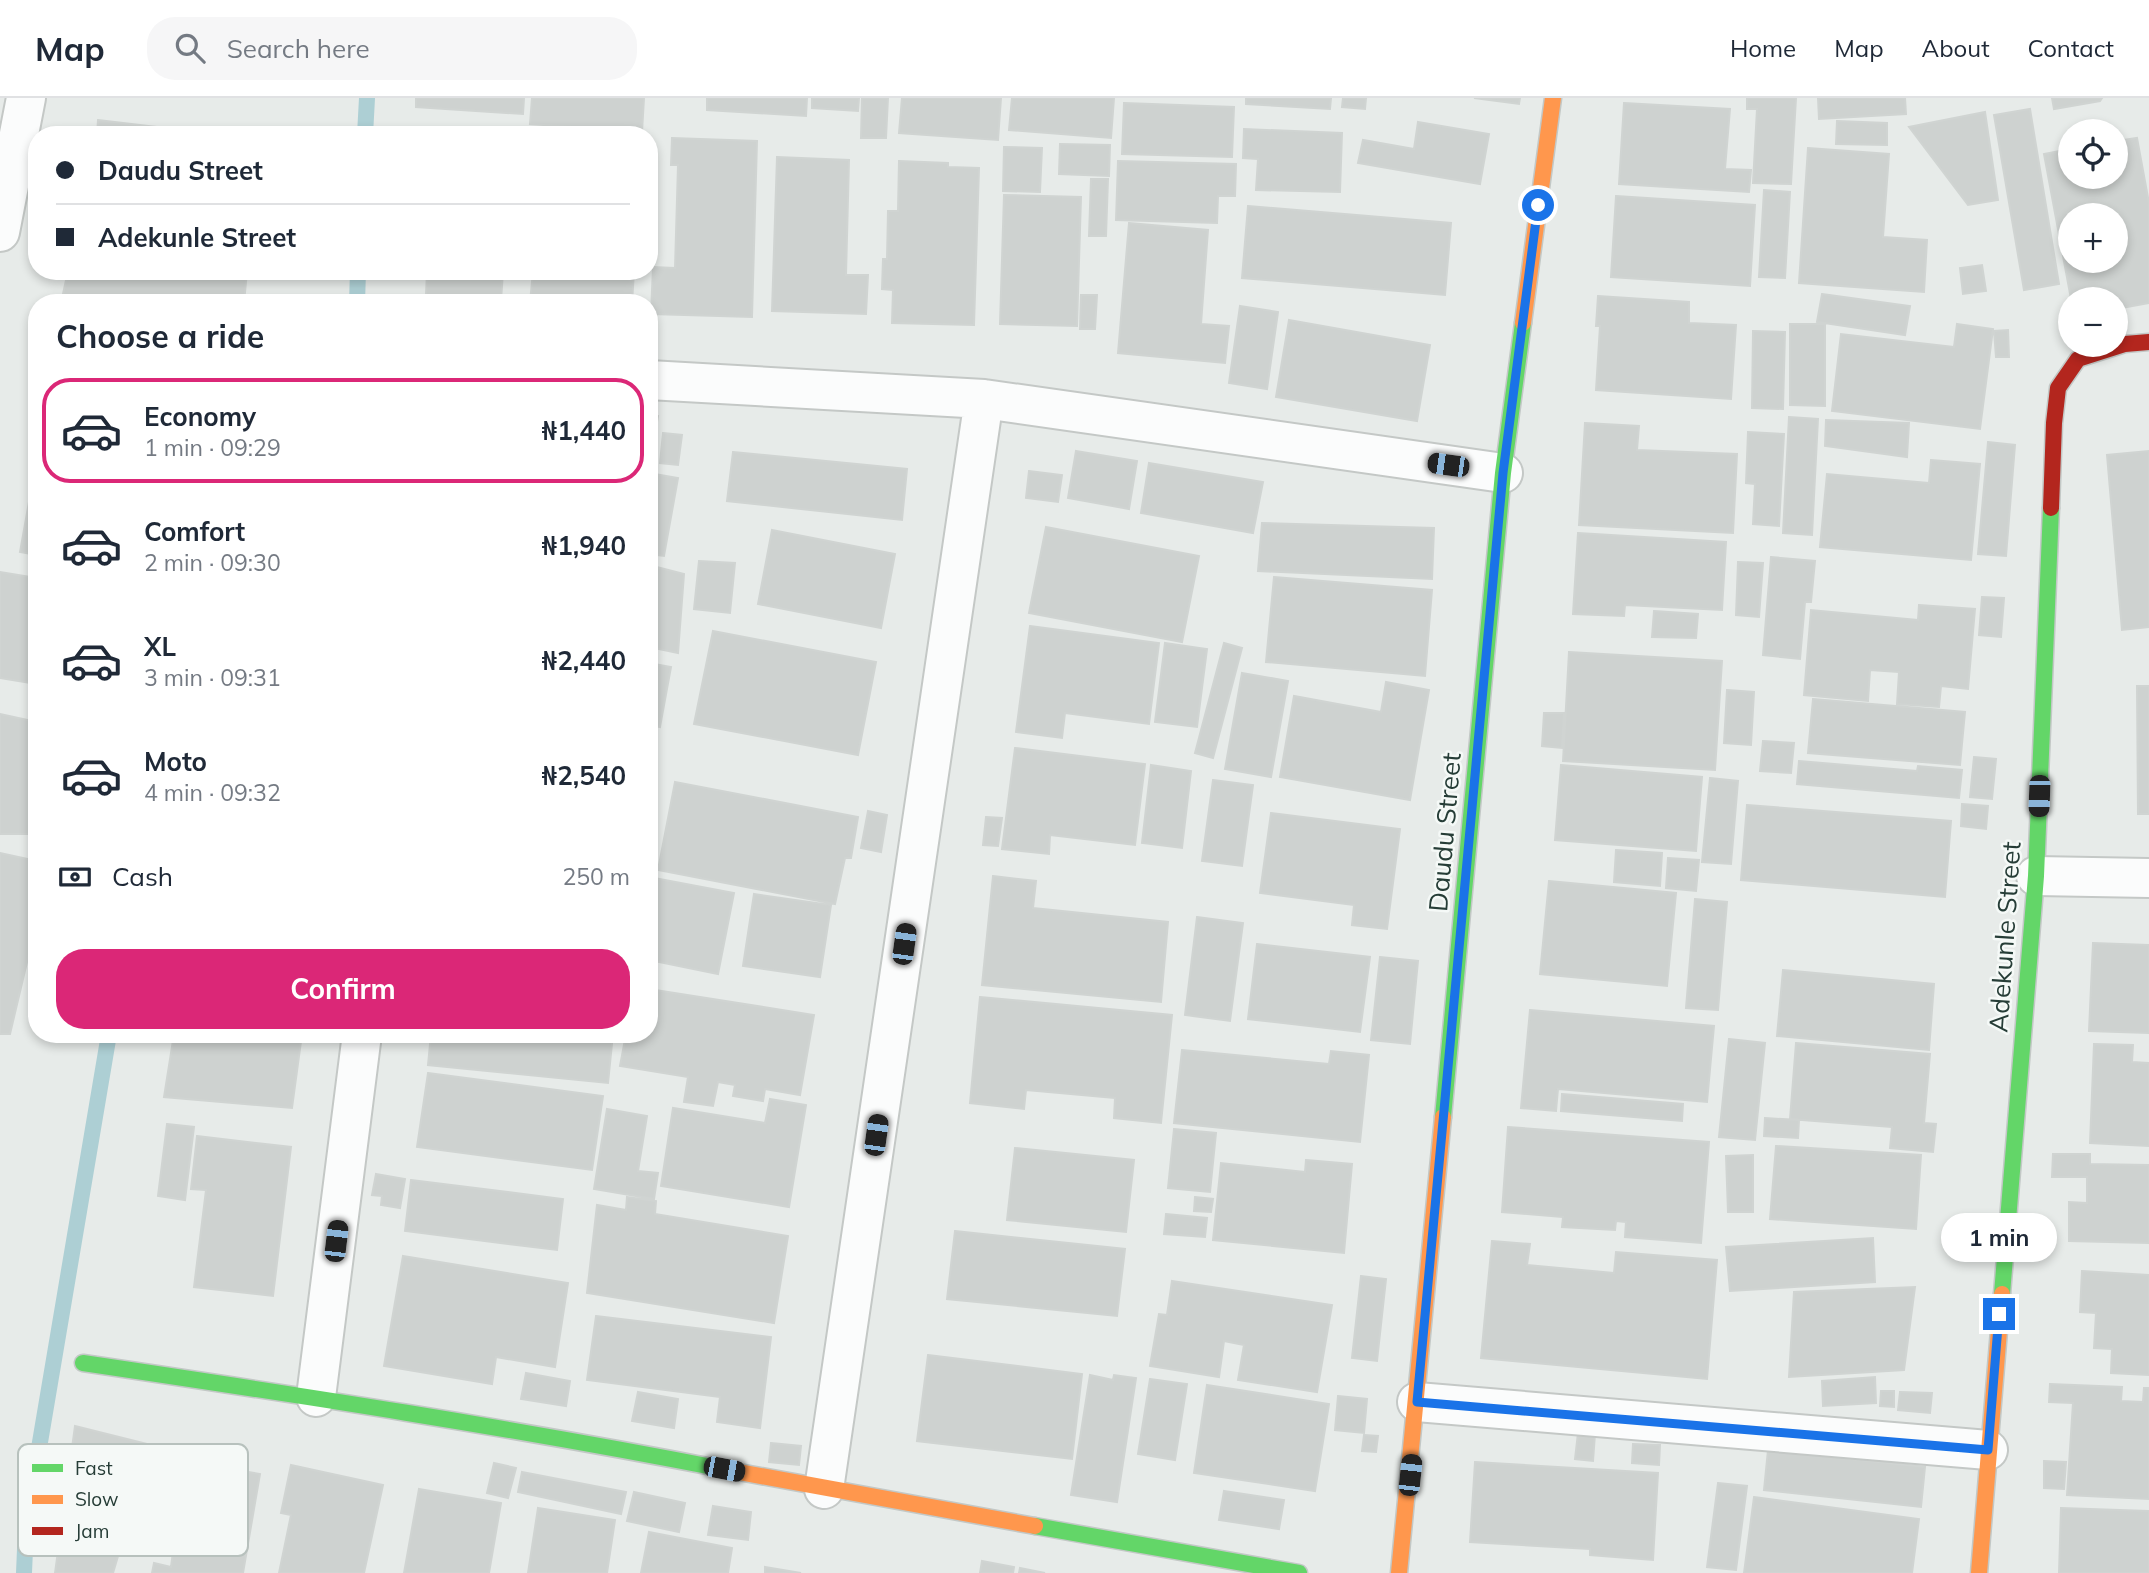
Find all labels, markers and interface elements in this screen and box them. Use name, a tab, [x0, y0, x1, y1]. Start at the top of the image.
search box	[147, 17, 637, 80]
text: Map	[35, 28, 105, 69]
icon: search	[171, 29, 209, 67]
text: Search here	[227, 32, 370, 65]
text: Home	[1730, 33, 1796, 63]
text: Map	[1834, 33, 1884, 63]
text: About	[1922, 33, 1990, 63]
text: Contact	[2028, 33, 2114, 63]
map controls	[2058, 119, 2128, 357]
button: locate	[2058, 119, 2128, 189]
text: Daudu Street	[98, 154, 263, 187]
route start	[1522, 189, 1554, 221]
button: +	[2058, 203, 2128, 273]
text: Adekunle Street	[98, 221, 296, 254]
button: −	[2058, 287, 2128, 357]
text: Choose a ride	[56, 316, 264, 356]
icon: car	[60, 399, 123, 462]
text: Economy	[144, 400, 256, 433]
text: ₦1,440	[542, 414, 626, 447]
text: 1 min · 09:29	[144, 433, 281, 462]
car	[1426, 452, 1471, 478]
icon: car	[60, 514, 123, 577]
text: Comfort	[144, 515, 245, 548]
text: ₦1,940	[542, 529, 626, 562]
text: 2 min · 09:30	[144, 548, 281, 577]
icon: car	[60, 629, 123, 692]
text: XL	[144, 630, 176, 663]
text: ₦2,440	[542, 644, 626, 677]
text: 3 min · 09:31	[144, 663, 281, 692]
icon: car	[60, 744, 123, 807]
text: Moto	[144, 745, 207, 778]
street label: Daudu Street	[1421, 751, 1468, 913]
text: ₦2,540	[542, 759, 626, 792]
car	[2028, 775, 2051, 817]
text: 4 min · 09:32	[144, 778, 281, 807]
street label: Adekunle Street	[1981, 840, 2028, 1034]
icon: cash	[56, 858, 94, 896]
text: Cash	[112, 860, 173, 893]
text: 250 m	[562, 862, 630, 891]
car	[891, 922, 918, 966]
button: Confirm	[56, 949, 630, 1029]
car	[863, 1113, 890, 1157]
callout: 1 min	[1941, 1212, 2057, 1262]
car	[324, 1219, 349, 1263]
text: 1 min	[1969, 1223, 2029, 1252]
route end	[1983, 1298, 2015, 1330]
legend	[18, 1444, 248, 1556]
car	[1398, 1453, 1423, 1497]
car	[702, 1455, 747, 1483]
text: Fast	[75, 1456, 113, 1480]
text: Slow	[75, 1487, 119, 1511]
text: Jam	[75, 1519, 109, 1543]

